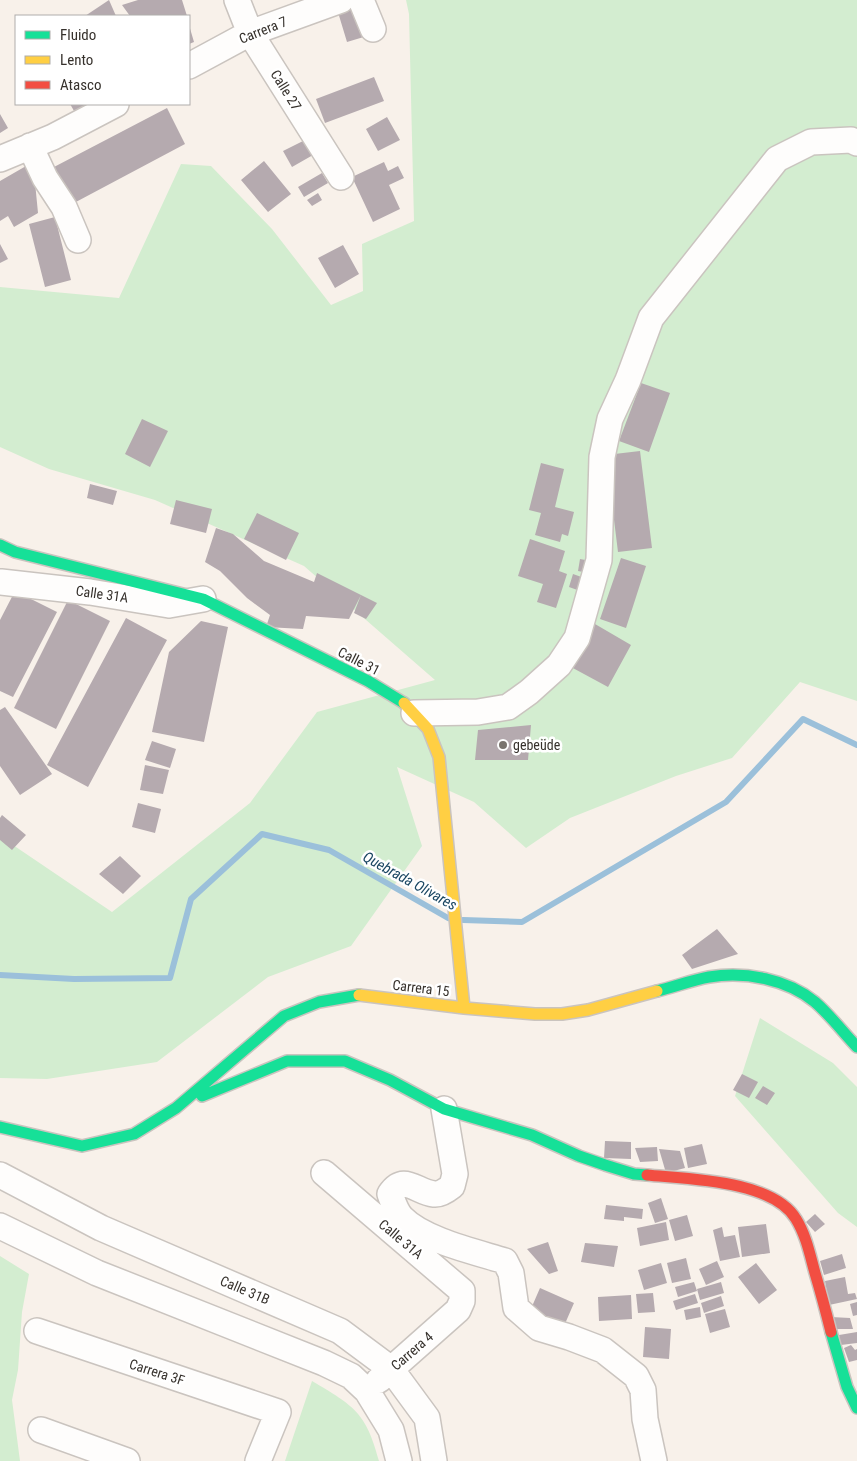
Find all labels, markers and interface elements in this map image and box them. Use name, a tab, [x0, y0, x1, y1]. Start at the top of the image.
street label: Carrera 7	[237, 13, 289, 47]
legend	[15, 15, 190, 105]
text: Fluido	[60, 26, 96, 44]
text: Lento	[60, 51, 93, 69]
street label: Calle 27	[267, 67, 305, 113]
text: Atasco	[60, 76, 101, 94]
street label: Calle 31A	[75, 582, 129, 606]
street label: Calle 31	[335, 644, 383, 678]
place label: gebeüde	[513, 737, 561, 753]
marker: gebeüde	[497, 739, 509, 751]
water label: Quebrada Olivares	[360, 848, 460, 914]
street label: Carrera 15	[392, 977, 451, 999]
street label: Calle 31A	[376, 1216, 426, 1262]
street label: Calle 31B	[218, 1272, 272, 1308]
street label: Carrera 4	[388, 1328, 436, 1374]
street label: Carrera 3F	[127, 1356, 187, 1389]

